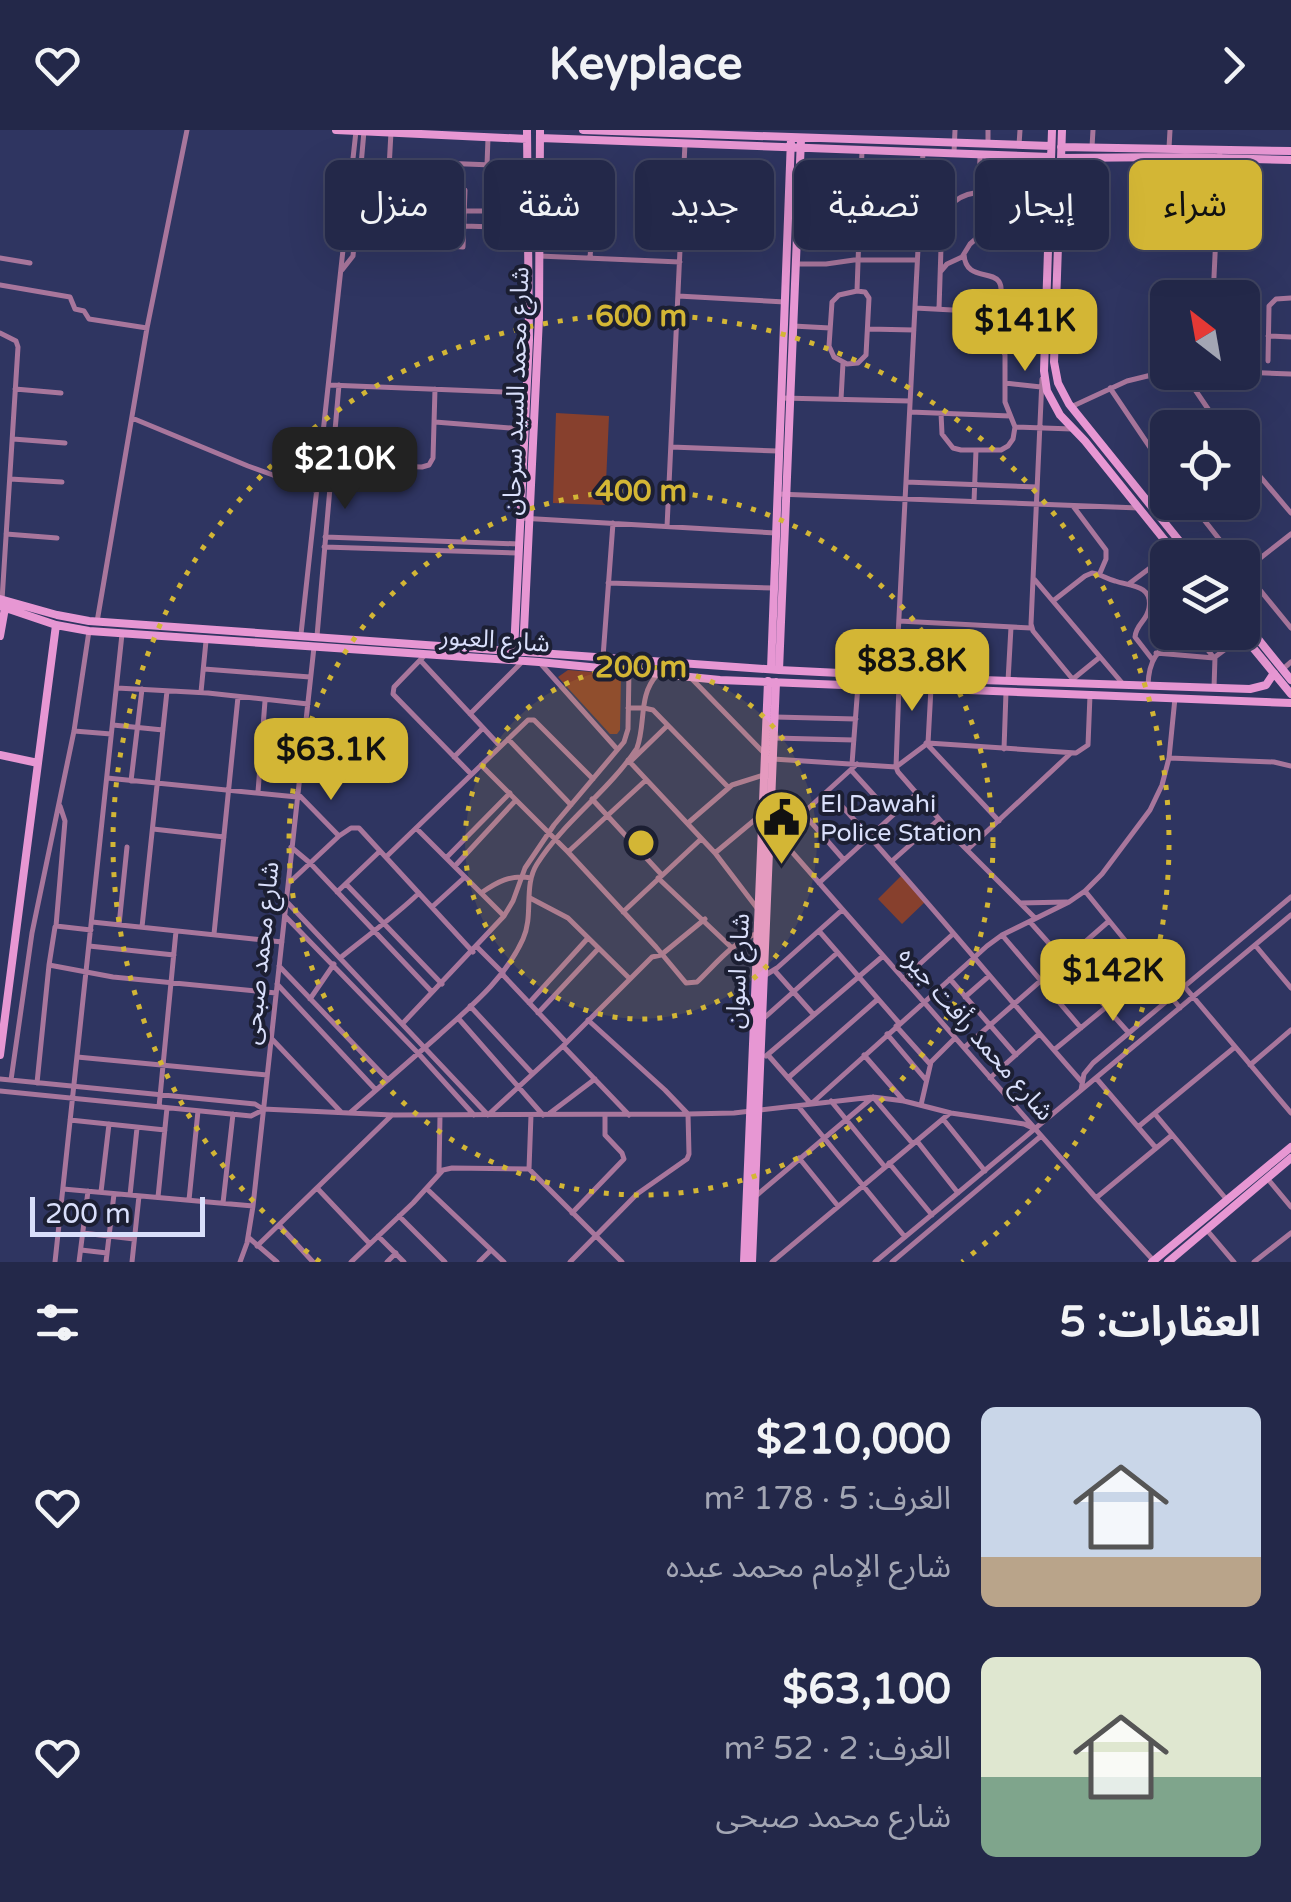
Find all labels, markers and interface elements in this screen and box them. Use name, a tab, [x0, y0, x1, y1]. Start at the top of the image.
icon: heart	[30, 38, 85, 93]
text: Keyplace	[549, 38, 742, 92]
icon: forward	[1206, 38, 1261, 93]
chip: منزل	[325, 160, 464, 250]
chip: شقة	[484, 160, 615, 250]
chip: جديد	[635, 160, 774, 250]
chip: تصفية	[794, 160, 955, 250]
chip: إيجار	[975, 160, 1109, 250]
chip: شراء	[1129, 160, 1262, 250]
street label: شارع محمد السيد سرحان	[497, 266, 538, 516]
north arrow	[1150, 280, 1260, 390]
map controls	[1150, 280, 1260, 650]
pin: $141K	[955, 289, 1095, 374]
text: 600 m	[595, 298, 687, 335]
text: $141K	[974, 302, 1076, 340]
button: locate	[1150, 410, 1260, 520]
pin: $210K	[275, 427, 415, 512]
text: $210K	[294, 440, 396, 478]
text: 400 m	[595, 473, 687, 510]
button: layers	[1150, 540, 1260, 650]
street label: شارع العبور	[438, 621, 551, 662]
pin: $83.8K	[831, 629, 993, 714]
text: $83.8K	[857, 642, 967, 680]
text: 200 m	[595, 649, 687, 686]
pin: $63.1K	[250, 718, 412, 803]
text: $63.1K	[276, 731, 386, 769]
public building icon: El Dawahi Police Station	[751, 787, 811, 866]
place label: El Dawahi Police Station	[820, 789, 982, 848]
centre of rings	[623, 825, 659, 861]
street label: شارع محمد صبحى	[236, 860, 289, 1046]
street label: شارع اسوان	[720, 913, 759, 1030]
pin: $142K	[1043, 939, 1183, 1024]
street label: شارع محمد رأفت جيره	[890, 940, 1061, 1129]
text: $142K	[1062, 952, 1164, 990]
scale bar	[30, 1192, 205, 1236]
text: 200 m	[45, 1197, 131, 1231]
icon: filters	[30, 1295, 85, 1350]
text: العقارات: 5	[1059, 1297, 1261, 1348]
text: $210,000	[756, 1414, 951, 1465]
icon: home	[1061, 1447, 1181, 1567]
icon: heart	[30, 1480, 85, 1535]
text: الغرف: 5 · 178 m²	[704, 1480, 951, 1518]
text: شارع الإمام محمد عبده	[666, 1548, 951, 1586]
text: $63,100	[782, 1664, 951, 1715]
icon: home	[1061, 1697, 1181, 1817]
icon: heart	[30, 1730, 85, 1785]
text: الغرف: 2 · 52 m²	[724, 1730, 951, 1768]
text: شارع محمد صبحى	[715, 1798, 951, 1836]

